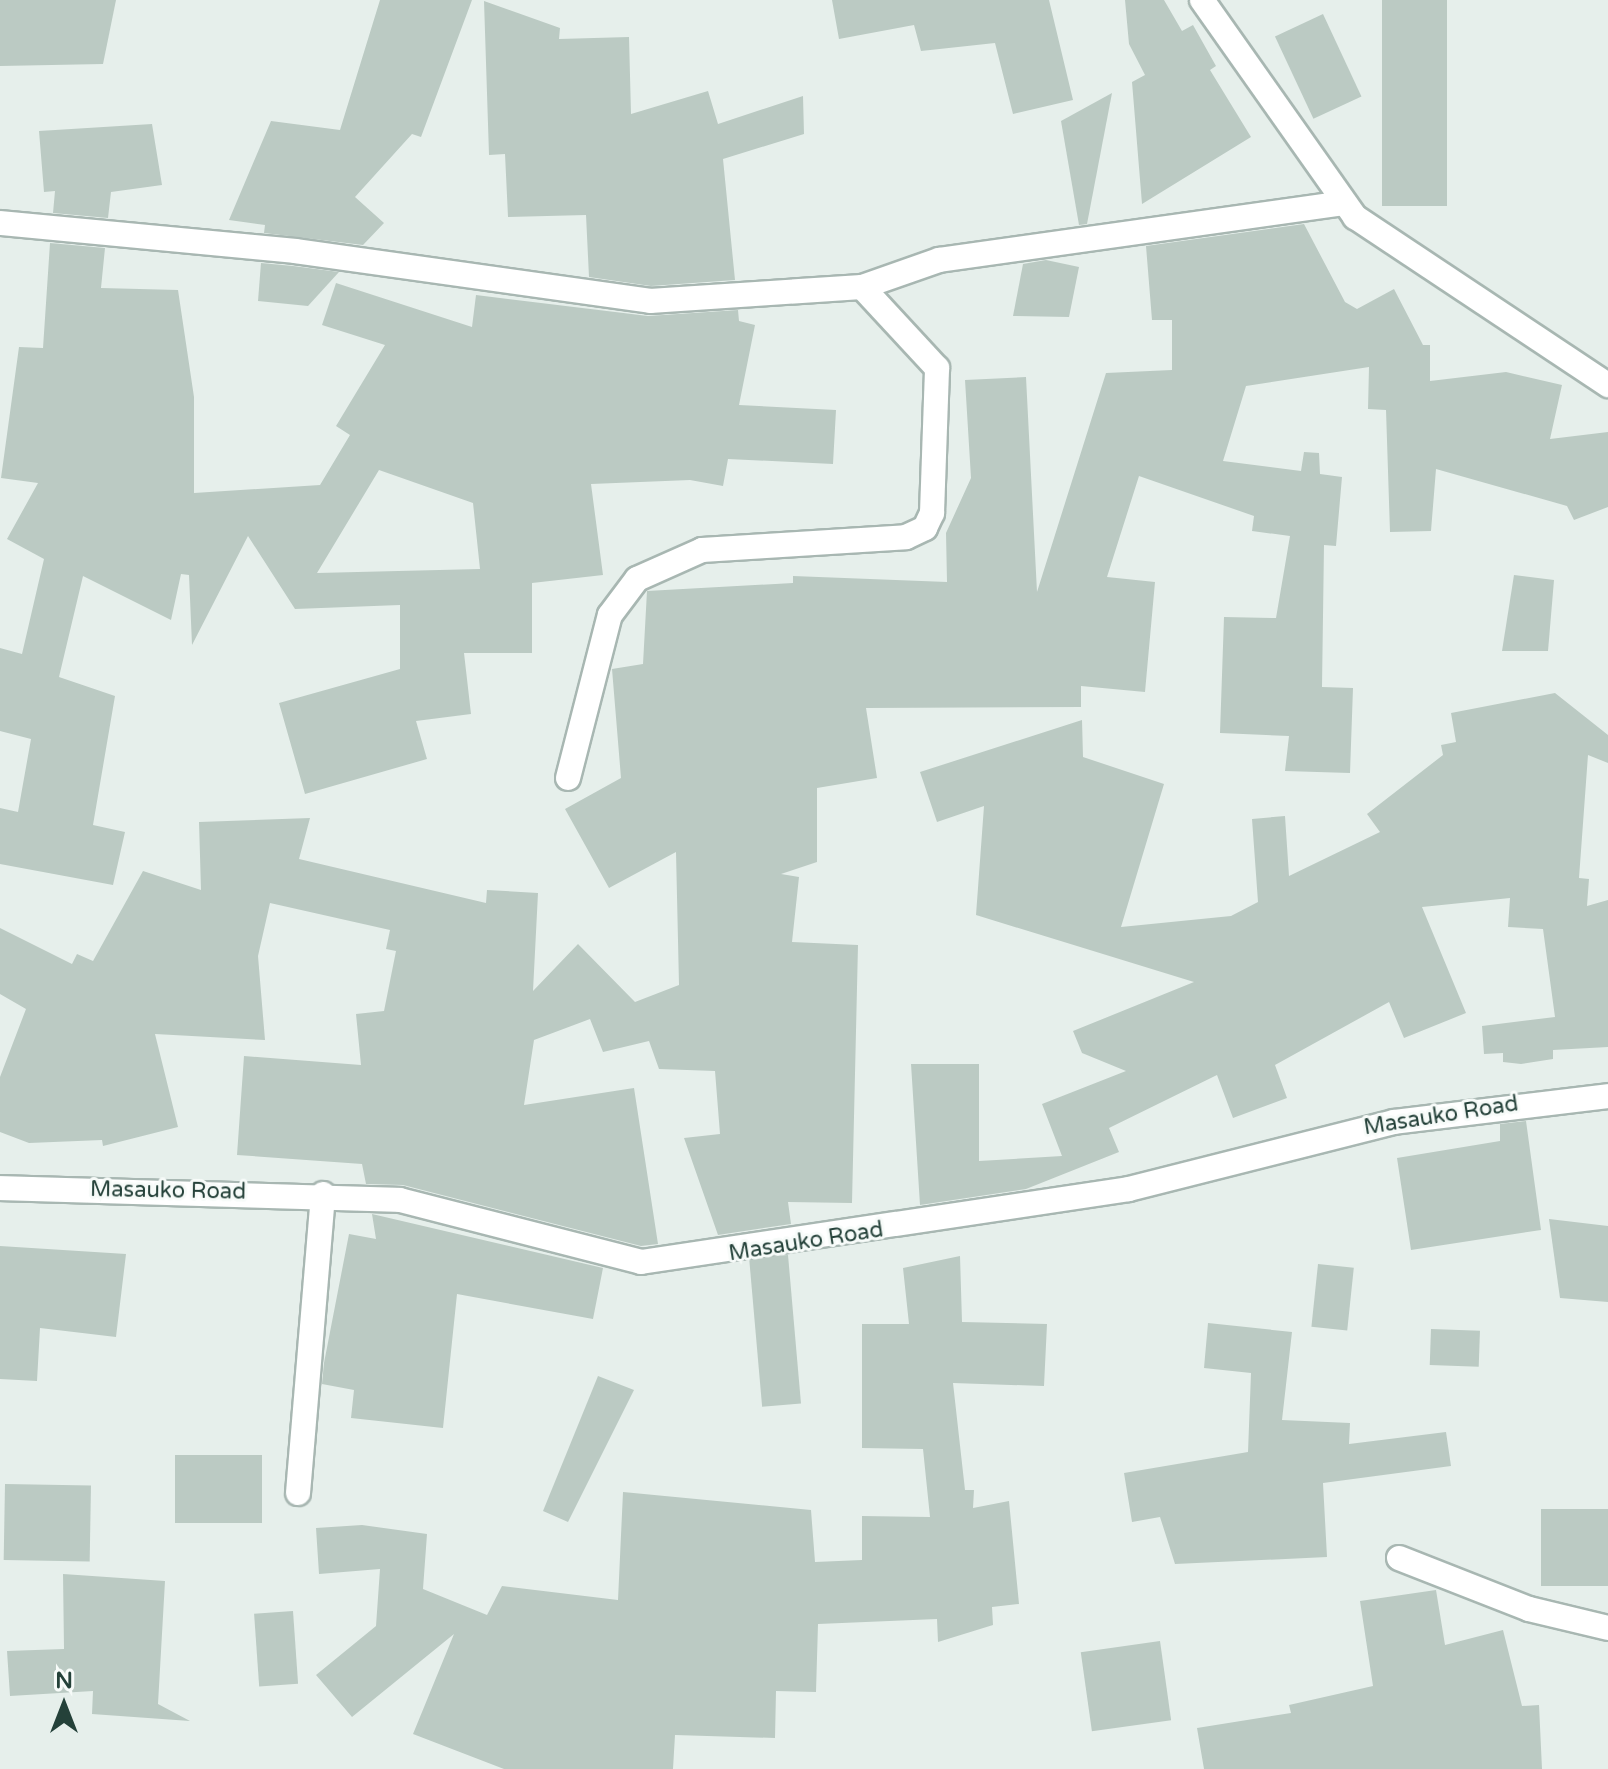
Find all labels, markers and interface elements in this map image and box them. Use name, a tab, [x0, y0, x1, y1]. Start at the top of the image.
street label: Masauko Road	[1362, 1091, 1520, 1141]
street label: Masauko Road	[90, 1176, 246, 1206]
street label: Masauko Road	[727, 1217, 885, 1267]
north arrow	[24, 1665, 104, 1745]
text: N	[55, 1668, 73, 1694]

